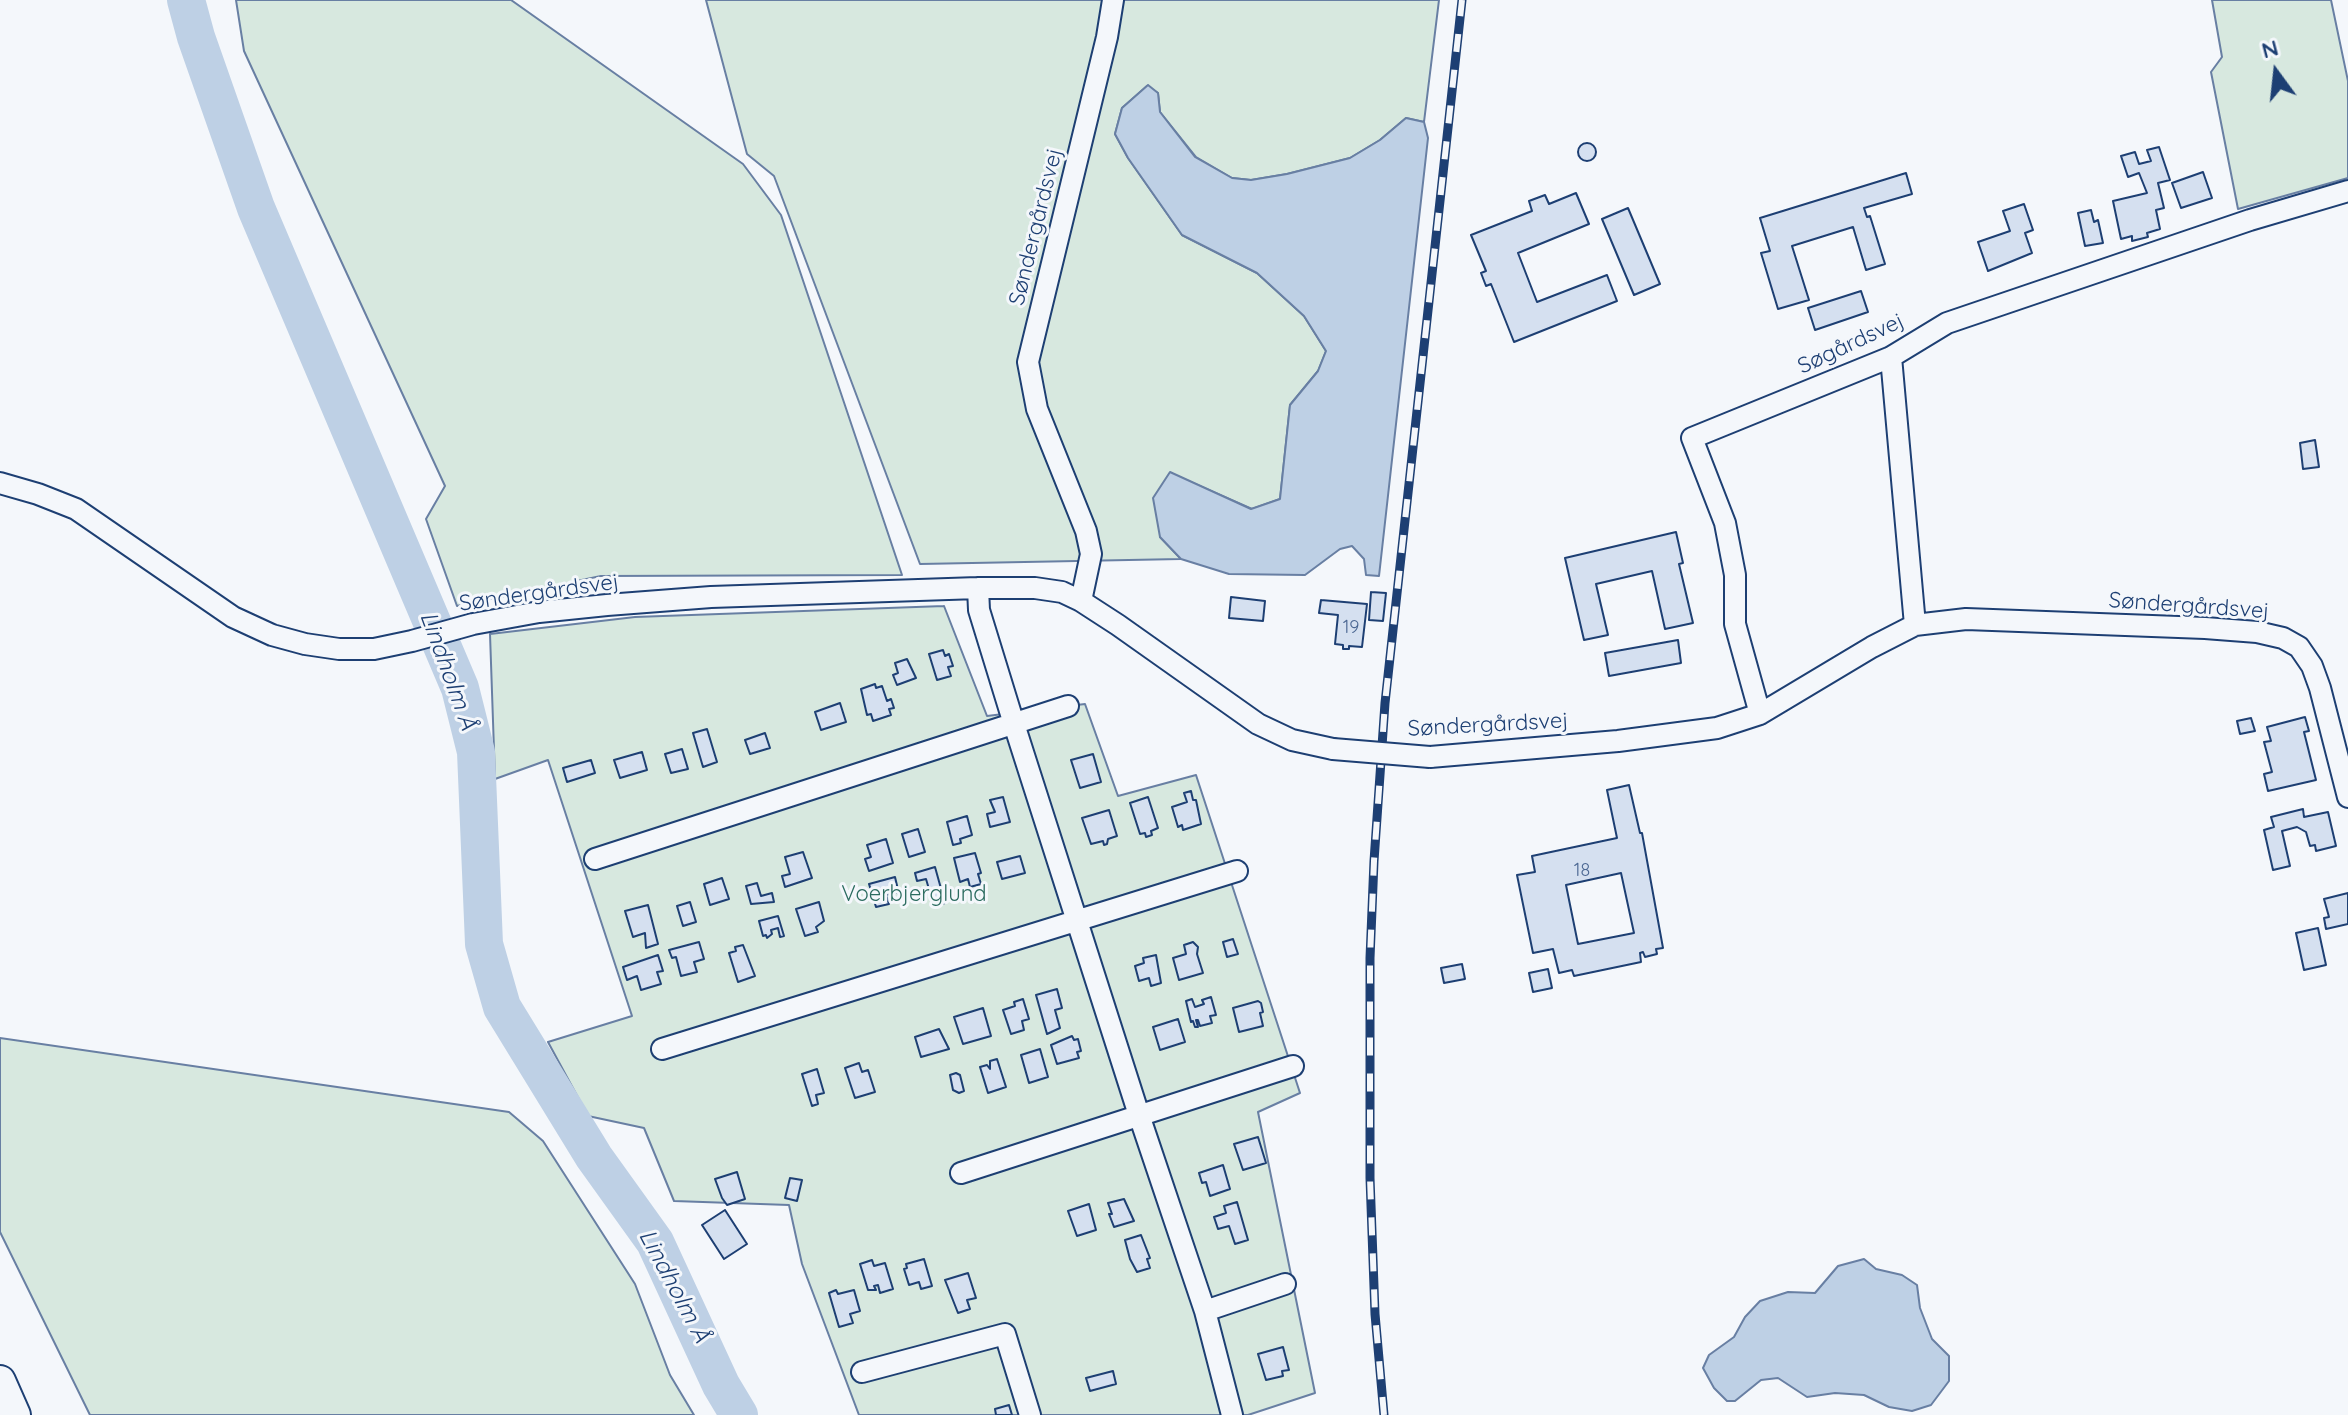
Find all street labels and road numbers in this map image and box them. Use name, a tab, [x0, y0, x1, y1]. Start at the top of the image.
street label: Søndergårdsvej	[1004, 146, 1068, 308]
street label: Søgårdsvej	[1794, 308, 1908, 380]
street label: Søndergårdsvej	[458, 569, 620, 617]
street label: Søndergårdsvej	[2108, 587, 2270, 625]
street label: Søndergårdsvej	[1407, 708, 1569, 742]

